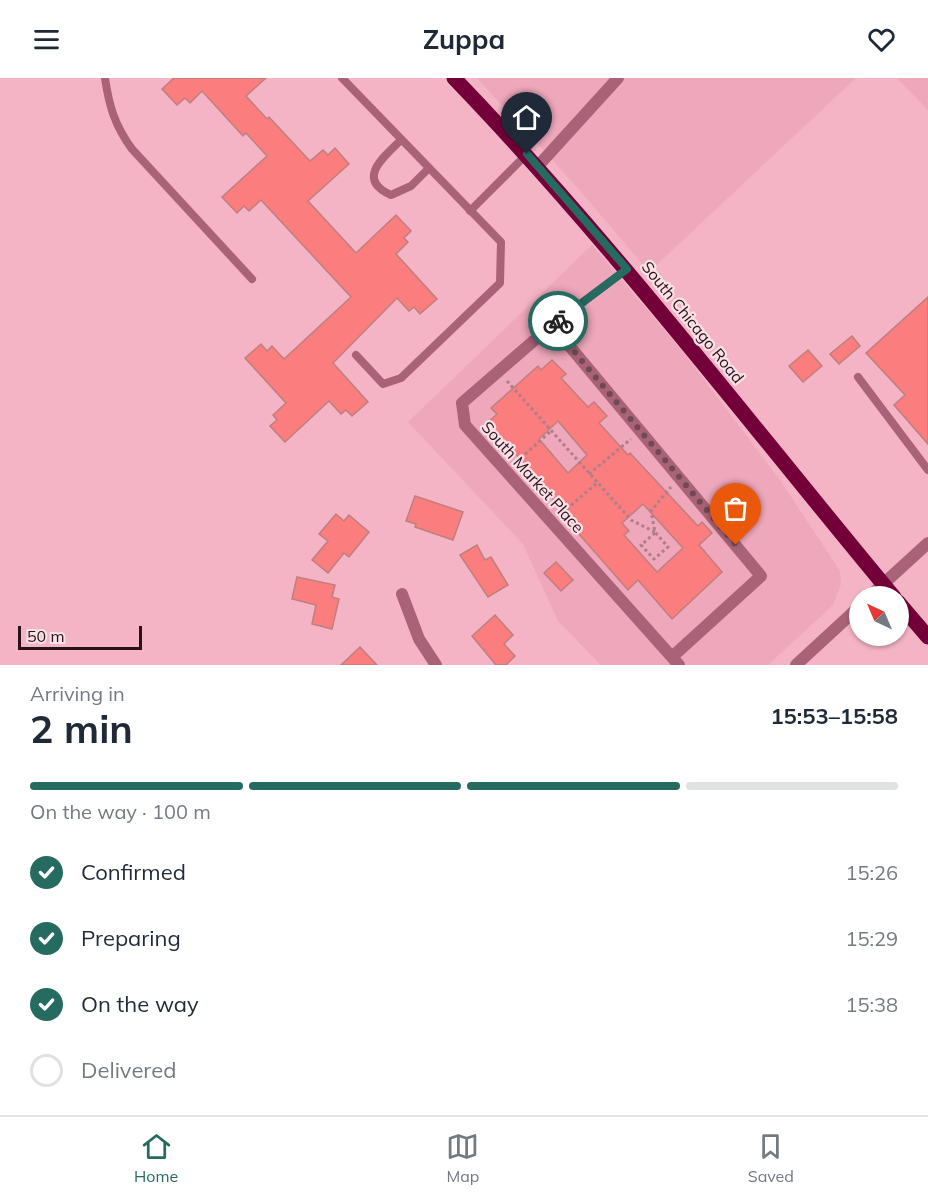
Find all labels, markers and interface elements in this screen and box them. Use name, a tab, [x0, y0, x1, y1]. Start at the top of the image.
text: Zuppa	[423, 22, 505, 56]
icon: menu	[30, 23, 63, 56]
icon: heart	[865, 23, 898, 56]
pin	[501, 92, 552, 154]
icon: home	[510, 101, 543, 134]
street label: South Chicago Road	[638, 257, 748, 387]
courier	[528, 291, 588, 351]
icon: bike	[542, 305, 575, 338]
street label: South Market Place	[478, 417, 588, 537]
pin	[710, 483, 761, 545]
icon: bag	[719, 492, 752, 525]
north arrow	[849, 586, 909, 646]
map controls	[849, 586, 909, 646]
scale bar	[18, 623, 142, 650]
text: 50 m	[27, 626, 64, 646]
text: Arriving in	[30, 681, 125, 706]
text: 15:53–15:58	[770, 702, 898, 730]
text: 2 min	[30, 704, 133, 753]
text: On the way · 100 m	[30, 799, 211, 824]
icon: check	[30, 856, 63, 889]
text: Confirmed	[81, 858, 186, 886]
text: 15:26	[845, 860, 898, 885]
icon: check	[30, 922, 63, 955]
text: Preparing	[81, 924, 181, 952]
text: 15:29	[845, 926, 898, 951]
icon: check	[30, 988, 63, 1021]
text: On the way	[81, 990, 199, 1018]
text: 15:38	[845, 992, 898, 1017]
text: Delivered	[81, 1056, 176, 1084]
tab: Home	[134, 1130, 178, 1186]
tab: Map	[446, 1130, 479, 1186]
tab: Saved	[748, 1130, 794, 1186]

